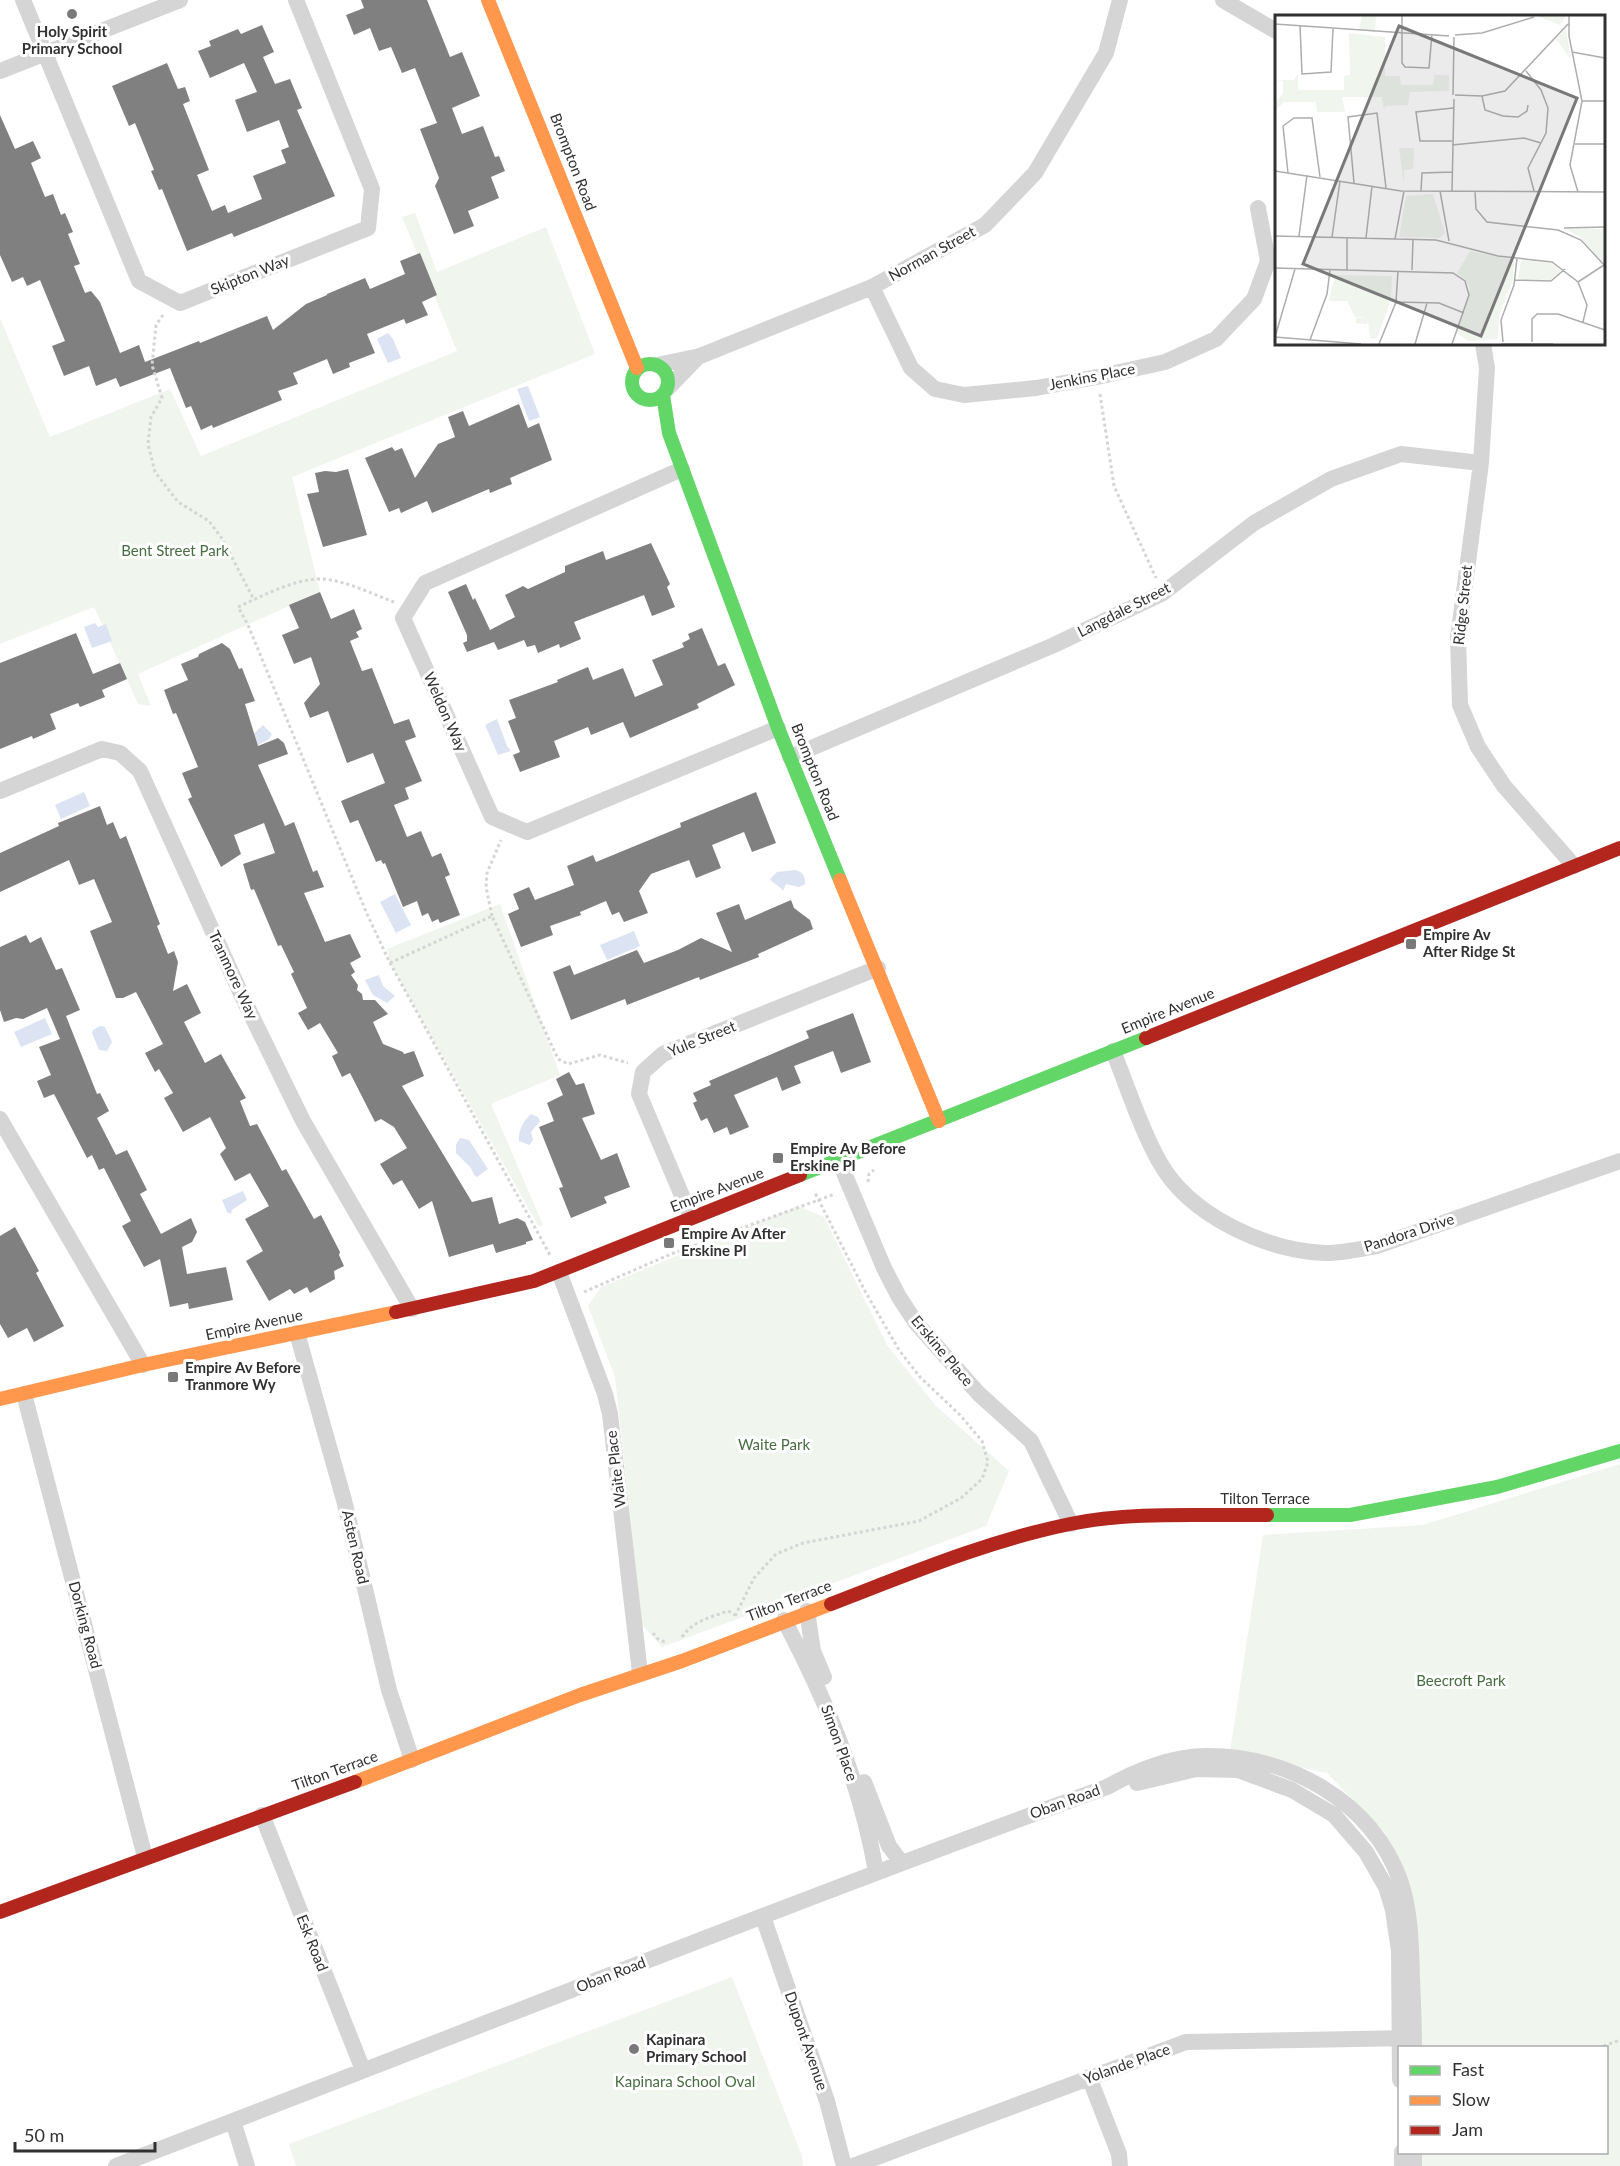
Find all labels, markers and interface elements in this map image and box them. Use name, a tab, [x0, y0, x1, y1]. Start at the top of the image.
marker: Holy Spirit Primary School	[65, 7, 79, 21]
inset map	[1275, 15, 1605, 345]
place label: Holy Spirit Primary School	[22, 22, 122, 57]
street label: Brompton Road	[547, 110, 601, 213]
street label: Norman Street	[885, 222, 979, 284]
street label: Skipton Way	[208, 250, 292, 298]
street label: Jenkins Place	[1047, 359, 1136, 393]
park label: Bent Street Park	[121, 541, 229, 559]
street label: Ridge Street	[1449, 563, 1475, 646]
street label: Langdale Street	[1074, 578, 1174, 640]
street label: Weldon Way	[420, 669, 471, 754]
street label: Brompton Road	[788, 720, 844, 823]
place label: Empire Av After Ridge St	[1422, 925, 1516, 960]
street label: Tranmore Way	[206, 927, 262, 1022]
marker: Empire Av After Ridge St	[1404, 937, 1418, 951]
street label: Empire Avenue	[1118, 983, 1217, 1037]
street label: Yule Street	[665, 1016, 739, 1060]
place label: Empire Av Before Erskine Pl	[790, 1139, 906, 1174]
marker: Empire Av Before Erskine Pl	[771, 1151, 785, 1165]
street label: Empire Avenue	[667, 1163, 766, 1215]
street label: Pandora Drive	[1361, 1209, 1456, 1255]
place label: Empire Av After Erskine Pl	[681, 1224, 786, 1259]
marker: Empire Av After Erskine Pl	[662, 1236, 676, 1250]
street label: Empire Avenue	[204, 1305, 304, 1343]
street label: Erskine Place	[908, 1311, 978, 1389]
place label: Empire Av Before Tranmore Wy	[185, 1358, 301, 1393]
marker: Empire Av Before Tranmore Wy	[166, 1370, 180, 1384]
street label: Waite Place	[601, 1429, 629, 1509]
park label: Waite Park	[738, 1435, 810, 1453]
street label: Tilton Terrace	[1220, 1489, 1310, 1507]
street label: Asten Road	[339, 1508, 373, 1586]
street label: Tilton Terrace	[744, 1576, 834, 1625]
street label: Dorking Road	[66, 1579, 106, 1670]
park label: Beecroft Park	[1416, 1671, 1506, 1689]
street label: Simon Place	[818, 1702, 862, 1783]
street label: Tilton Terrace	[289, 1746, 380, 1794]
street label: Oban Road	[1027, 1780, 1102, 1822]
street label: Esk Road	[293, 1912, 332, 1974]
street label: Oban Road	[573, 1953, 648, 1996]
street label: Dupont Avenue	[782, 1989, 832, 2092]
place label: Kapinara Primary School	[646, 2030, 746, 2065]
street label: Yolande Place	[1081, 2039, 1172, 2087]
marker: Kapinara Primary School	[627, 2042, 641, 2056]
legend	[1398, 2046, 1608, 2154]
text: Fast	[1452, 2058, 1485, 2080]
park label: Kapinara School Oval	[615, 2072, 755, 2090]
text: Slow	[1452, 2088, 1490, 2110]
scale bar	[15, 2115, 154, 2153]
text: Jam	[1452, 2118, 1483, 2140]
text: 50 m	[24, 2124, 64, 2146]

